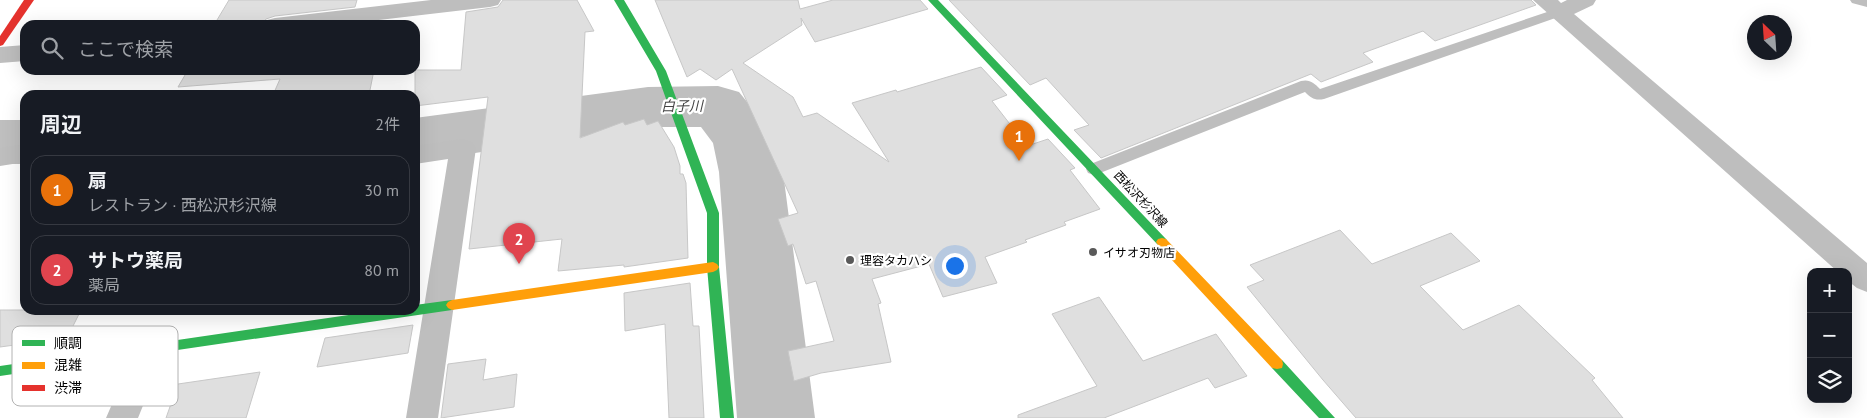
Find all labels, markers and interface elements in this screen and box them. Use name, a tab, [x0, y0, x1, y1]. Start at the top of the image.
north arrow	[1747, 15, 1792, 60]
search box	[20, 20, 420, 75]
icon: search	[38, 34, 66, 62]
text: ここで検索	[78, 37, 173, 61]
water label: 白子川	[661, 97, 705, 115]
text: 周辺	[40, 111, 82, 138]
text: 2件	[375, 114, 400, 134]
pin: 1	[1003, 120, 1035, 161]
text: 扇	[88, 168, 107, 192]
street label: 西松沢杉沢線	[1111, 168, 1171, 230]
text: 1	[52, 180, 62, 200]
text: 30 m	[364, 180, 399, 200]
text: レストラン · 西松沢杉沢線	[88, 195, 277, 215]
pin: 2	[503, 223, 535, 264]
place label: イサオ刃物店	[1103, 245, 1175, 260]
marker: イサオ刃物店	[1087, 246, 1099, 258]
text: サトウ薬局	[88, 248, 183, 272]
place label: 理容タカハシ	[860, 253, 932, 268]
your location	[942, 253, 968, 279]
marker: 理容タカハシ	[844, 254, 856, 266]
text: 2	[52, 260, 62, 280]
text: 80 m	[364, 260, 399, 280]
map controls	[1807, 268, 1852, 403]
button: +	[1807, 268, 1852, 313]
text: 薬局	[88, 275, 120, 295]
button: −	[1807, 313, 1852, 358]
legend	[12, 326, 178, 406]
text: 順調	[54, 334, 82, 352]
text: 混雑	[54, 356, 82, 374]
button: layers	[1807, 358, 1852, 403]
text: 渋滞	[54, 379, 82, 397]

